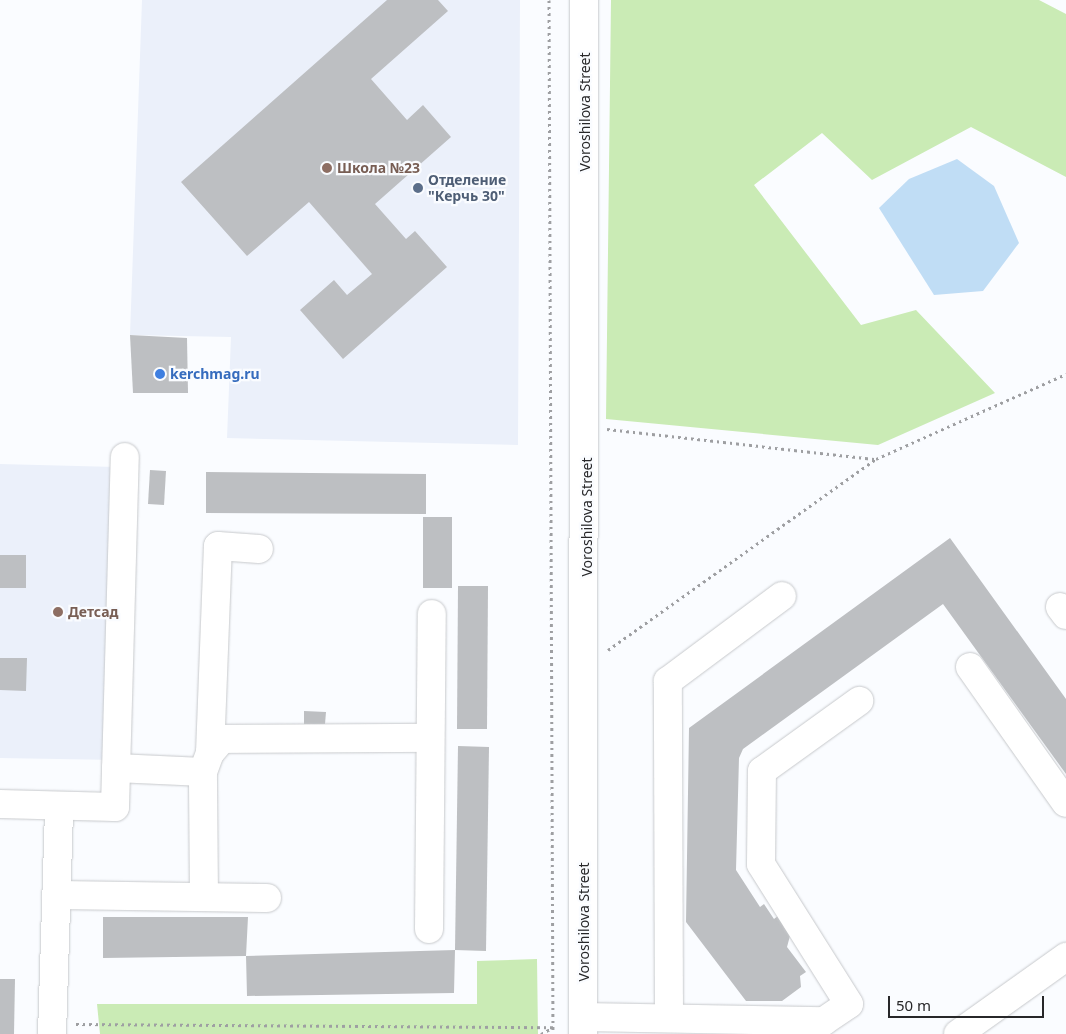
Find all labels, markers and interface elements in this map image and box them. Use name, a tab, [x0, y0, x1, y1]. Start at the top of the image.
street label: Voroshilova Street	[577, 52, 593, 172]
place label: Школа №23	[337, 160, 420, 176]
marker: Школа №23	[321, 162, 333, 174]
place label: Отделение "Керчь 30"	[428, 172, 506, 204]
marker: Отделение "Керчь 30"	[412, 182, 424, 194]
place label: kerchmag.ru	[170, 366, 260, 382]
marker: kerchmag.ru	[154, 368, 166, 380]
street label: Voroshilova Street	[579, 457, 595, 577]
place label: Детсад	[68, 604, 118, 620]
marker: Детсад	[52, 606, 64, 618]
street label: Voroshilova Street	[576, 862, 592, 982]
scale bar	[891, 986, 1047, 1018]
text: 50 m	[896, 995, 931, 1015]

